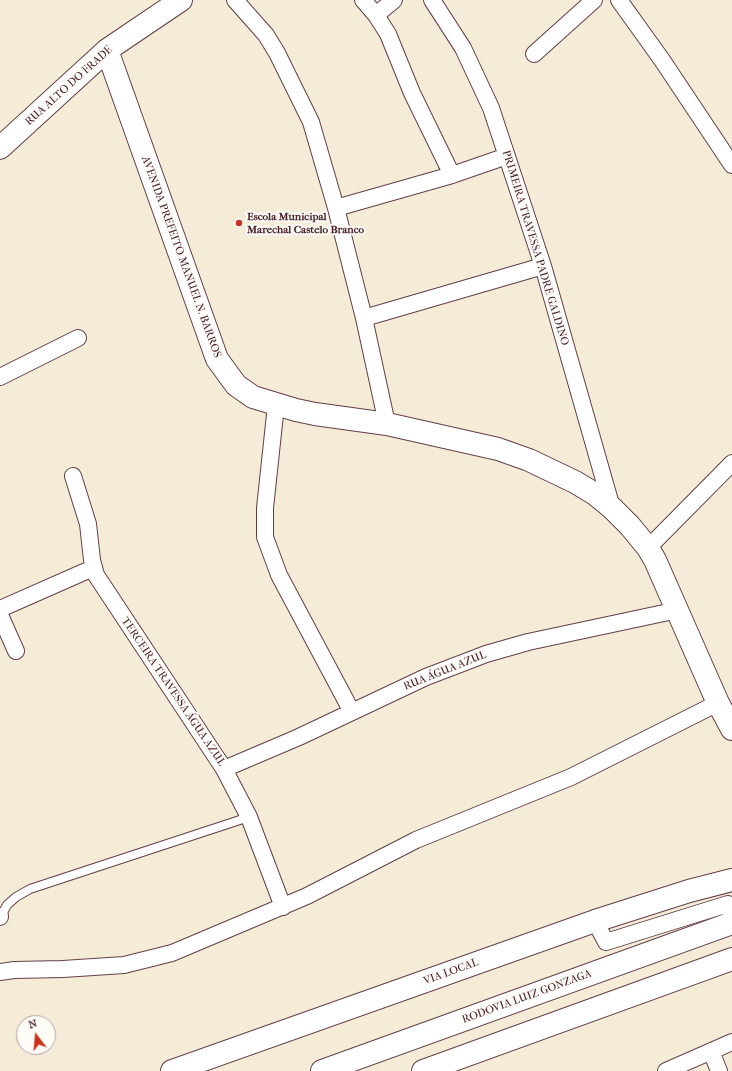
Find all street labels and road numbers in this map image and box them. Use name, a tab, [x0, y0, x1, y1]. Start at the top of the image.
street label: RUA ALTO DO FRADE	[23, 43, 115, 129]
street label: PRIMEIRA TRAVESSA PADRE GALDINO	[499, 149, 571, 347]
street label: AVENIDA PREFEITO MANUEL N. BARROS	[138, 154, 224, 360]
street label: TERCEIRA TRAVESSA ÁGUA AZUL	[118, 615, 228, 769]
street label: RUA ÁGUA AZUL	[402, 648, 488, 694]
street label: VIA LOCAL	[422, 956, 480, 988]
street label: RODOVIA LUIZ GONZAGA	[460, 967, 594, 1027]

